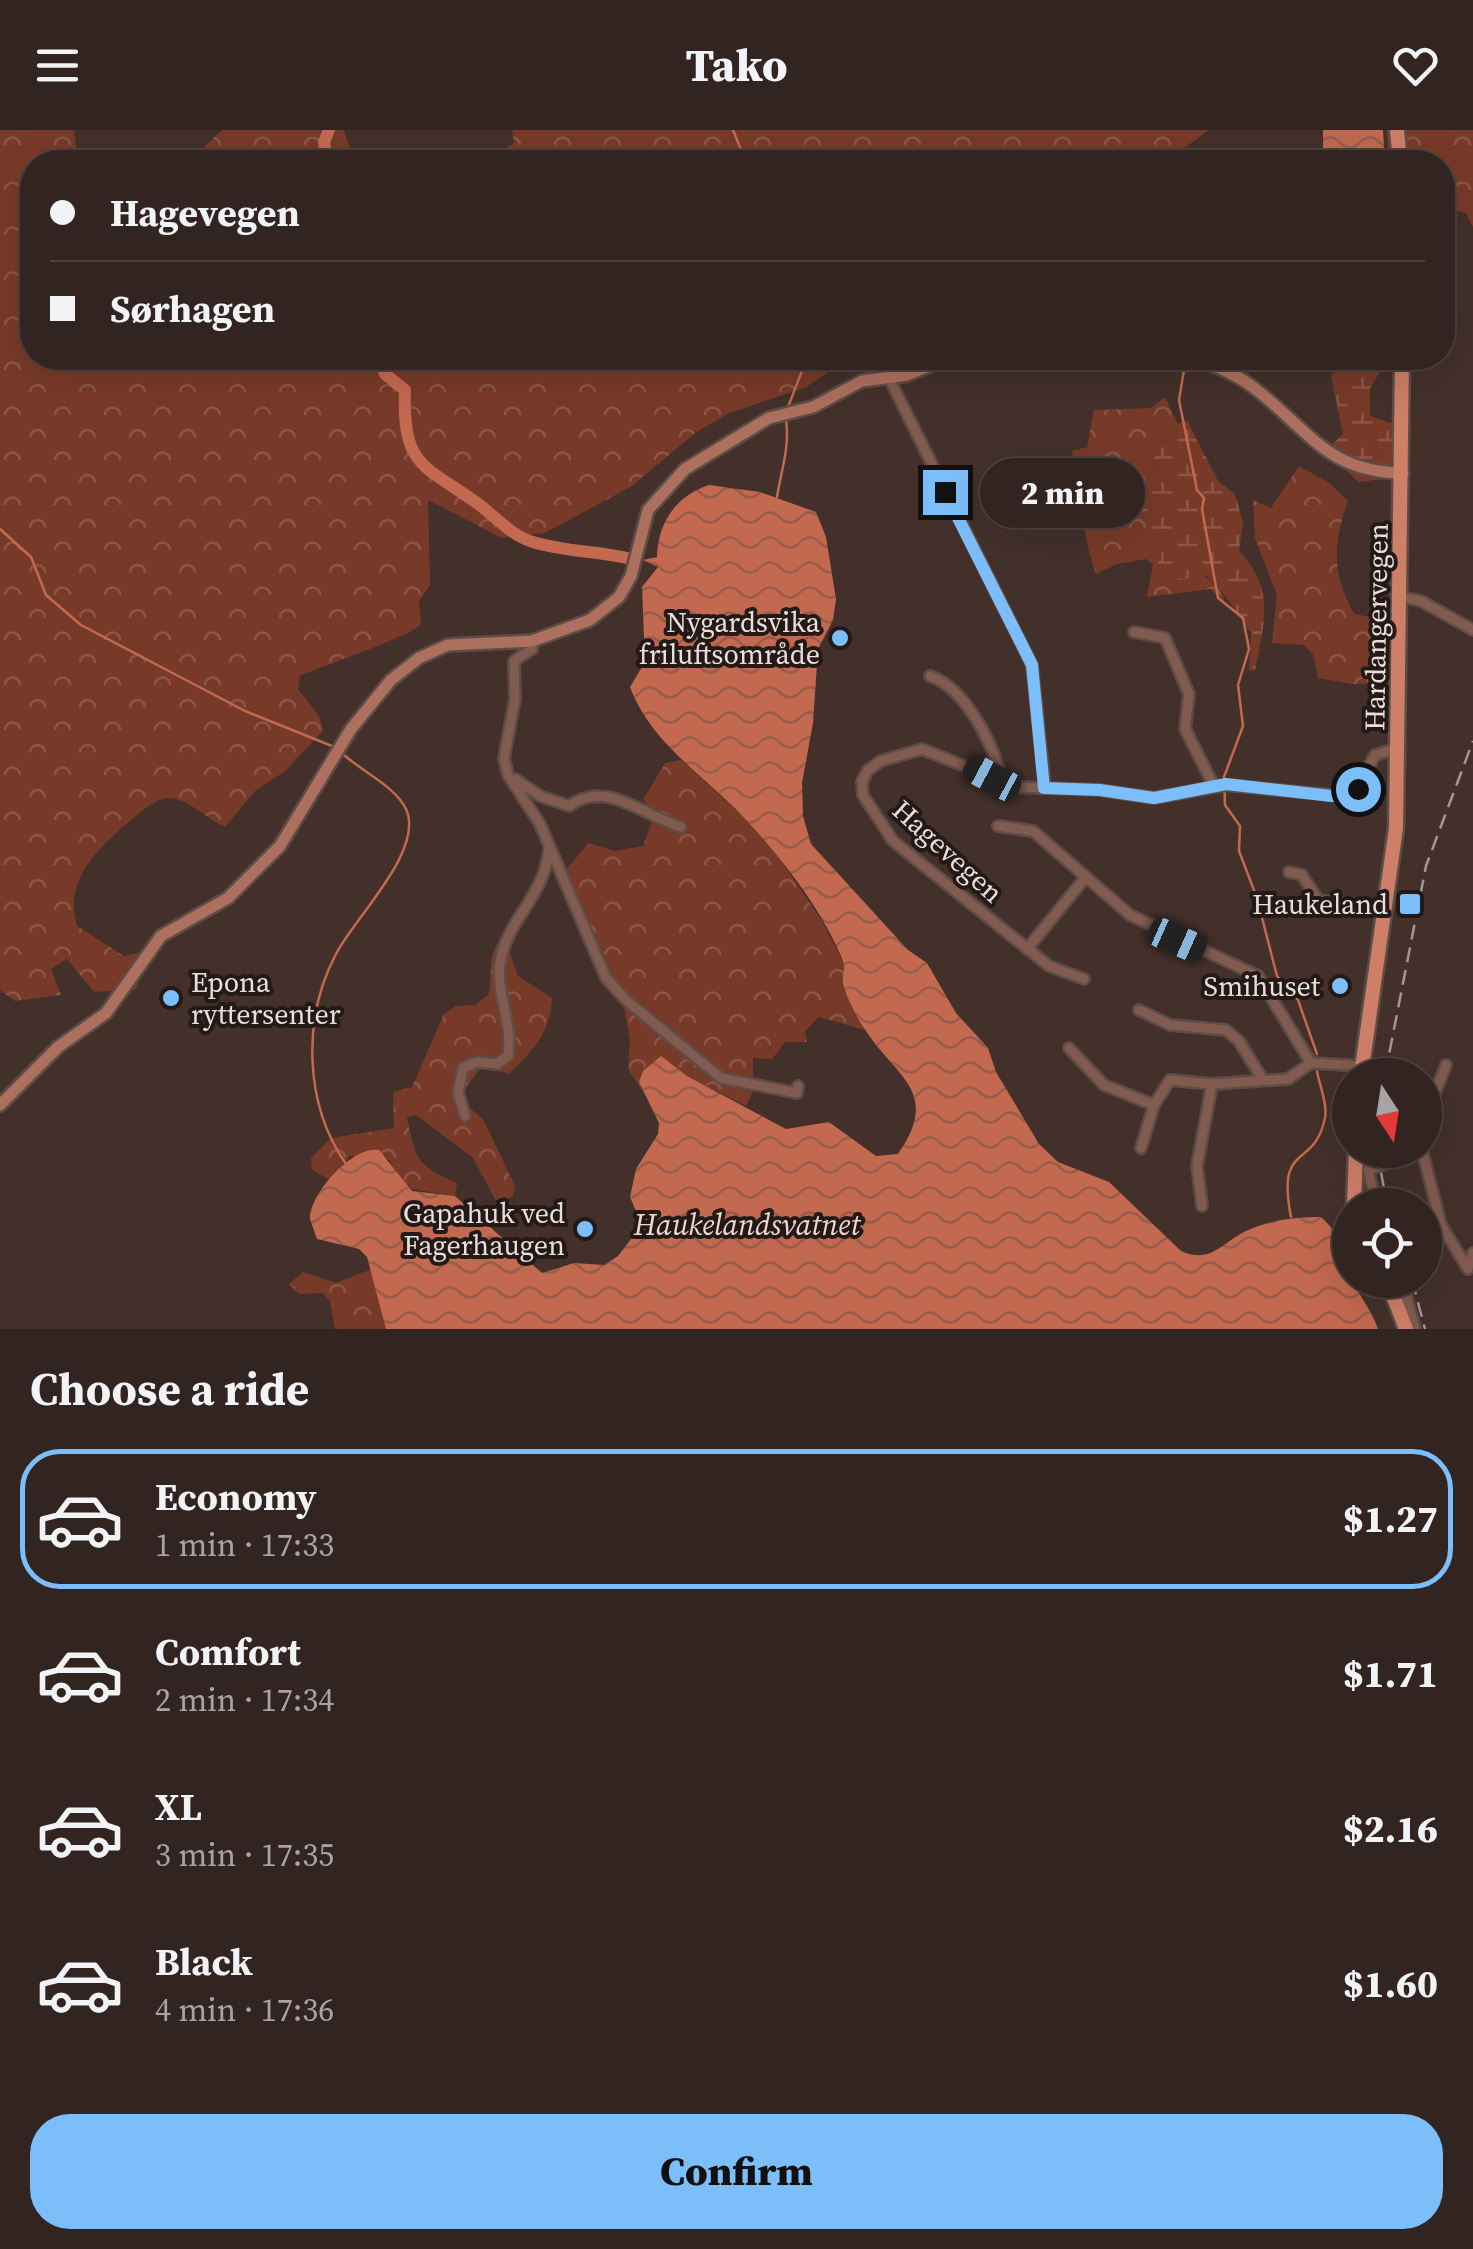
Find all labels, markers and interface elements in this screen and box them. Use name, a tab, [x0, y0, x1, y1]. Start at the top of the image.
text: Tako	[686, 34, 787, 96]
icon: menu	[30, 38, 85, 93]
icon: heart	[1388, 38, 1443, 93]
text: Hagevegen	[110, 187, 300, 239]
text: Sørhagen	[110, 283, 275, 335]
callout: 2 min	[980, 457, 1145, 527]
route end	[923, 470, 968, 515]
text: 2 min	[1021, 471, 1104, 515]
street label: Hardangervegen	[1355, 523, 1397, 731]
place label: Nygardsvika friluftsområde	[639, 603, 821, 673]
marker: Nygardsvika friluftsområde	[829, 627, 851, 649]
car	[958, 751, 1026, 805]
route start	[1336, 767, 1381, 812]
street label: Hagevegen	[884, 791, 1012, 911]
place label: Haukeland	[1252, 885, 1388, 923]
marker: Haukeland	[1397, 891, 1423, 917]
car	[1143, 914, 1211, 966]
place label: Epona ryttersenter	[191, 963, 341, 1033]
place label: Smihuset	[1204, 967, 1321, 1005]
marker: Smihuset	[1329, 975, 1351, 997]
marker: Epona ryttersenter	[160, 987, 182, 1009]
north arrow	[1332, 1058, 1442, 1168]
map controls	[1332, 1058, 1442, 1298]
button: locate	[1332, 1188, 1442, 1298]
place label: Gapahuk ved Fagerhaugen	[403, 1194, 565, 1264]
water label: Haukelandsvatnet	[633, 1204, 861, 1245]
marker: Gapahuk ved Fagerhaugen	[574, 1218, 596, 1240]
text: Choose a ride	[30, 1358, 309, 1420]
text: Economy	[155, 1471, 317, 1523]
icon: car	[35, 1474, 125, 1564]
text: $1.27	[1343, 1493, 1438, 1545]
text: 1 min · 17:33	[155, 1523, 334, 1567]
text: Comfort	[155, 1626, 301, 1678]
icon: car	[35, 1629, 125, 1719]
text: $1.71	[1343, 1648, 1438, 1700]
text: 2 min · 17:34	[155, 1678, 334, 1722]
text: XL	[155, 1781, 202, 1833]
icon: car	[35, 1784, 125, 1874]
text: $2.16	[1343, 1803, 1438, 1855]
text: 3 min · 17:35	[155, 1833, 334, 1877]
text: Black	[155, 1936, 253, 1988]
icon: car	[35, 1939, 125, 2029]
text: $1.60	[1343, 1958, 1438, 2010]
text: 4 min · 17:36	[155, 1988, 334, 2032]
button: Confirm	[30, 2114, 1443, 2229]

